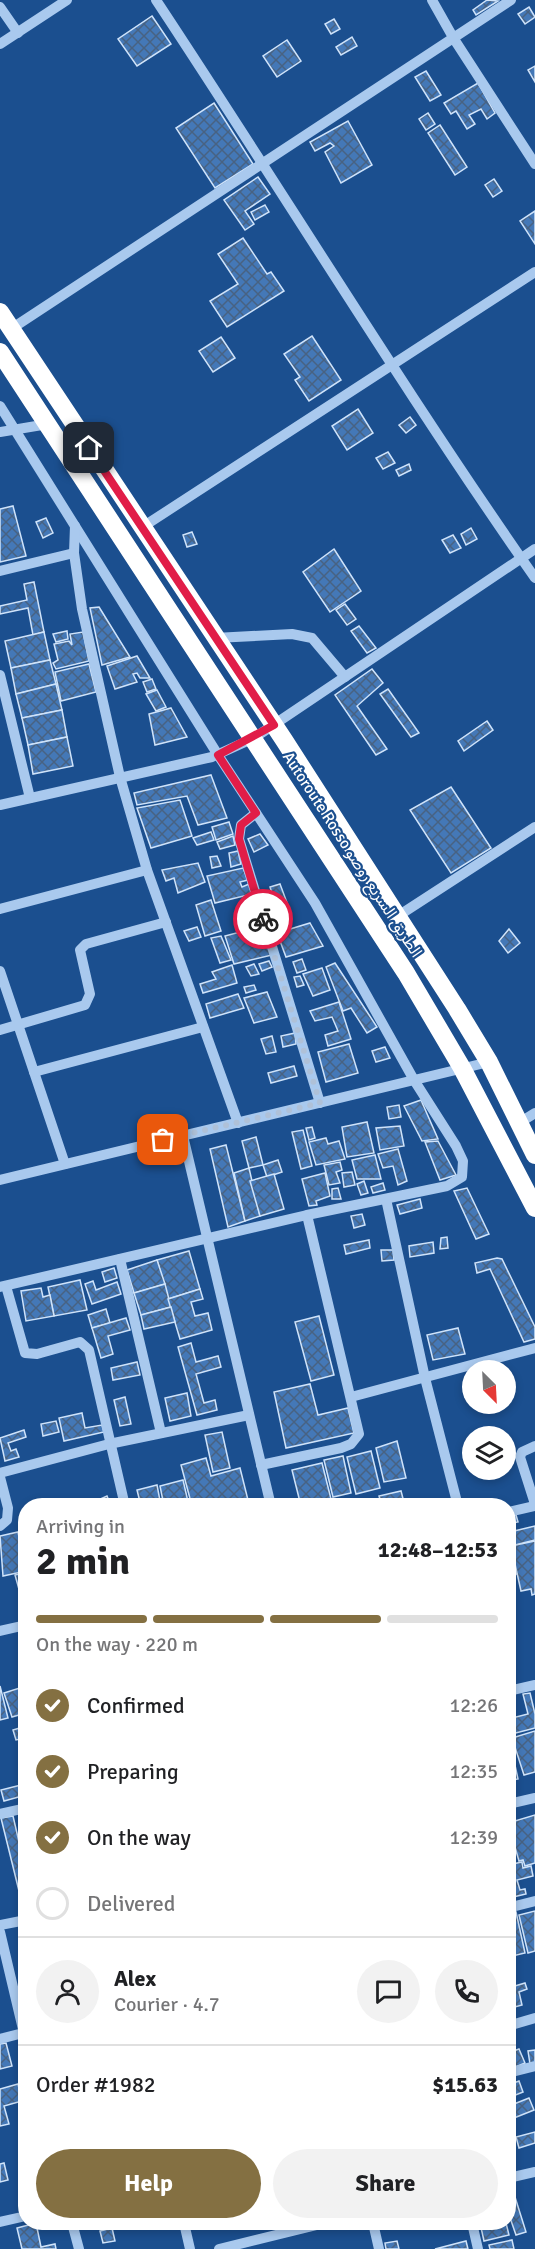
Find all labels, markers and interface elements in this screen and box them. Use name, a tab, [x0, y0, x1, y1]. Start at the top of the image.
pin	[63, 422, 114, 473]
icon: home	[72, 431, 105, 464]
street label: Autoroute Rosso الطريق السريع روصو	[276, 748, 426, 962]
courier	[233, 889, 293, 949]
icon: bike	[247, 903, 280, 936]
pin	[137, 1114, 188, 1165]
icon: bag	[146, 1123, 179, 1156]
north arrow	[462, 1360, 516, 1414]
map controls	[462, 1360, 516, 1480]
button: layers	[462, 1426, 516, 1480]
text: Arriving in	[36, 1514, 125, 1539]
text: 12:48–12:53	[378, 1536, 498, 1563]
text: 2 min	[36, 1537, 130, 1585]
text: On the way · 220 m	[36, 1632, 198, 1657]
icon: check	[36, 1689, 69, 1722]
text: Confirmed	[87, 1692, 185, 1719]
text: 12:26	[449, 1693, 498, 1718]
icon: check	[36, 1755, 69, 1788]
text: Preparing	[87, 1758, 179, 1785]
text: 12:35	[449, 1759, 498, 1784]
icon: check	[36, 1821, 69, 1854]
text: On the way	[87, 1824, 191, 1851]
text: 12:39	[449, 1825, 498, 1850]
text: Delivered	[87, 1890, 175, 1917]
button: person	[36, 1960, 99, 2023]
button: chat	[357, 1960, 420, 2023]
button: phone	[435, 1960, 498, 2023]
text: Alex	[114, 1965, 156, 1992]
text: Courier · 4.7	[114, 1992, 220, 2017]
text: Order #1982	[36, 2071, 156, 2098]
text: $15.63	[432, 2071, 498, 2098]
button: Help	[36, 2149, 261, 2218]
button: Share	[273, 2149, 498, 2218]

